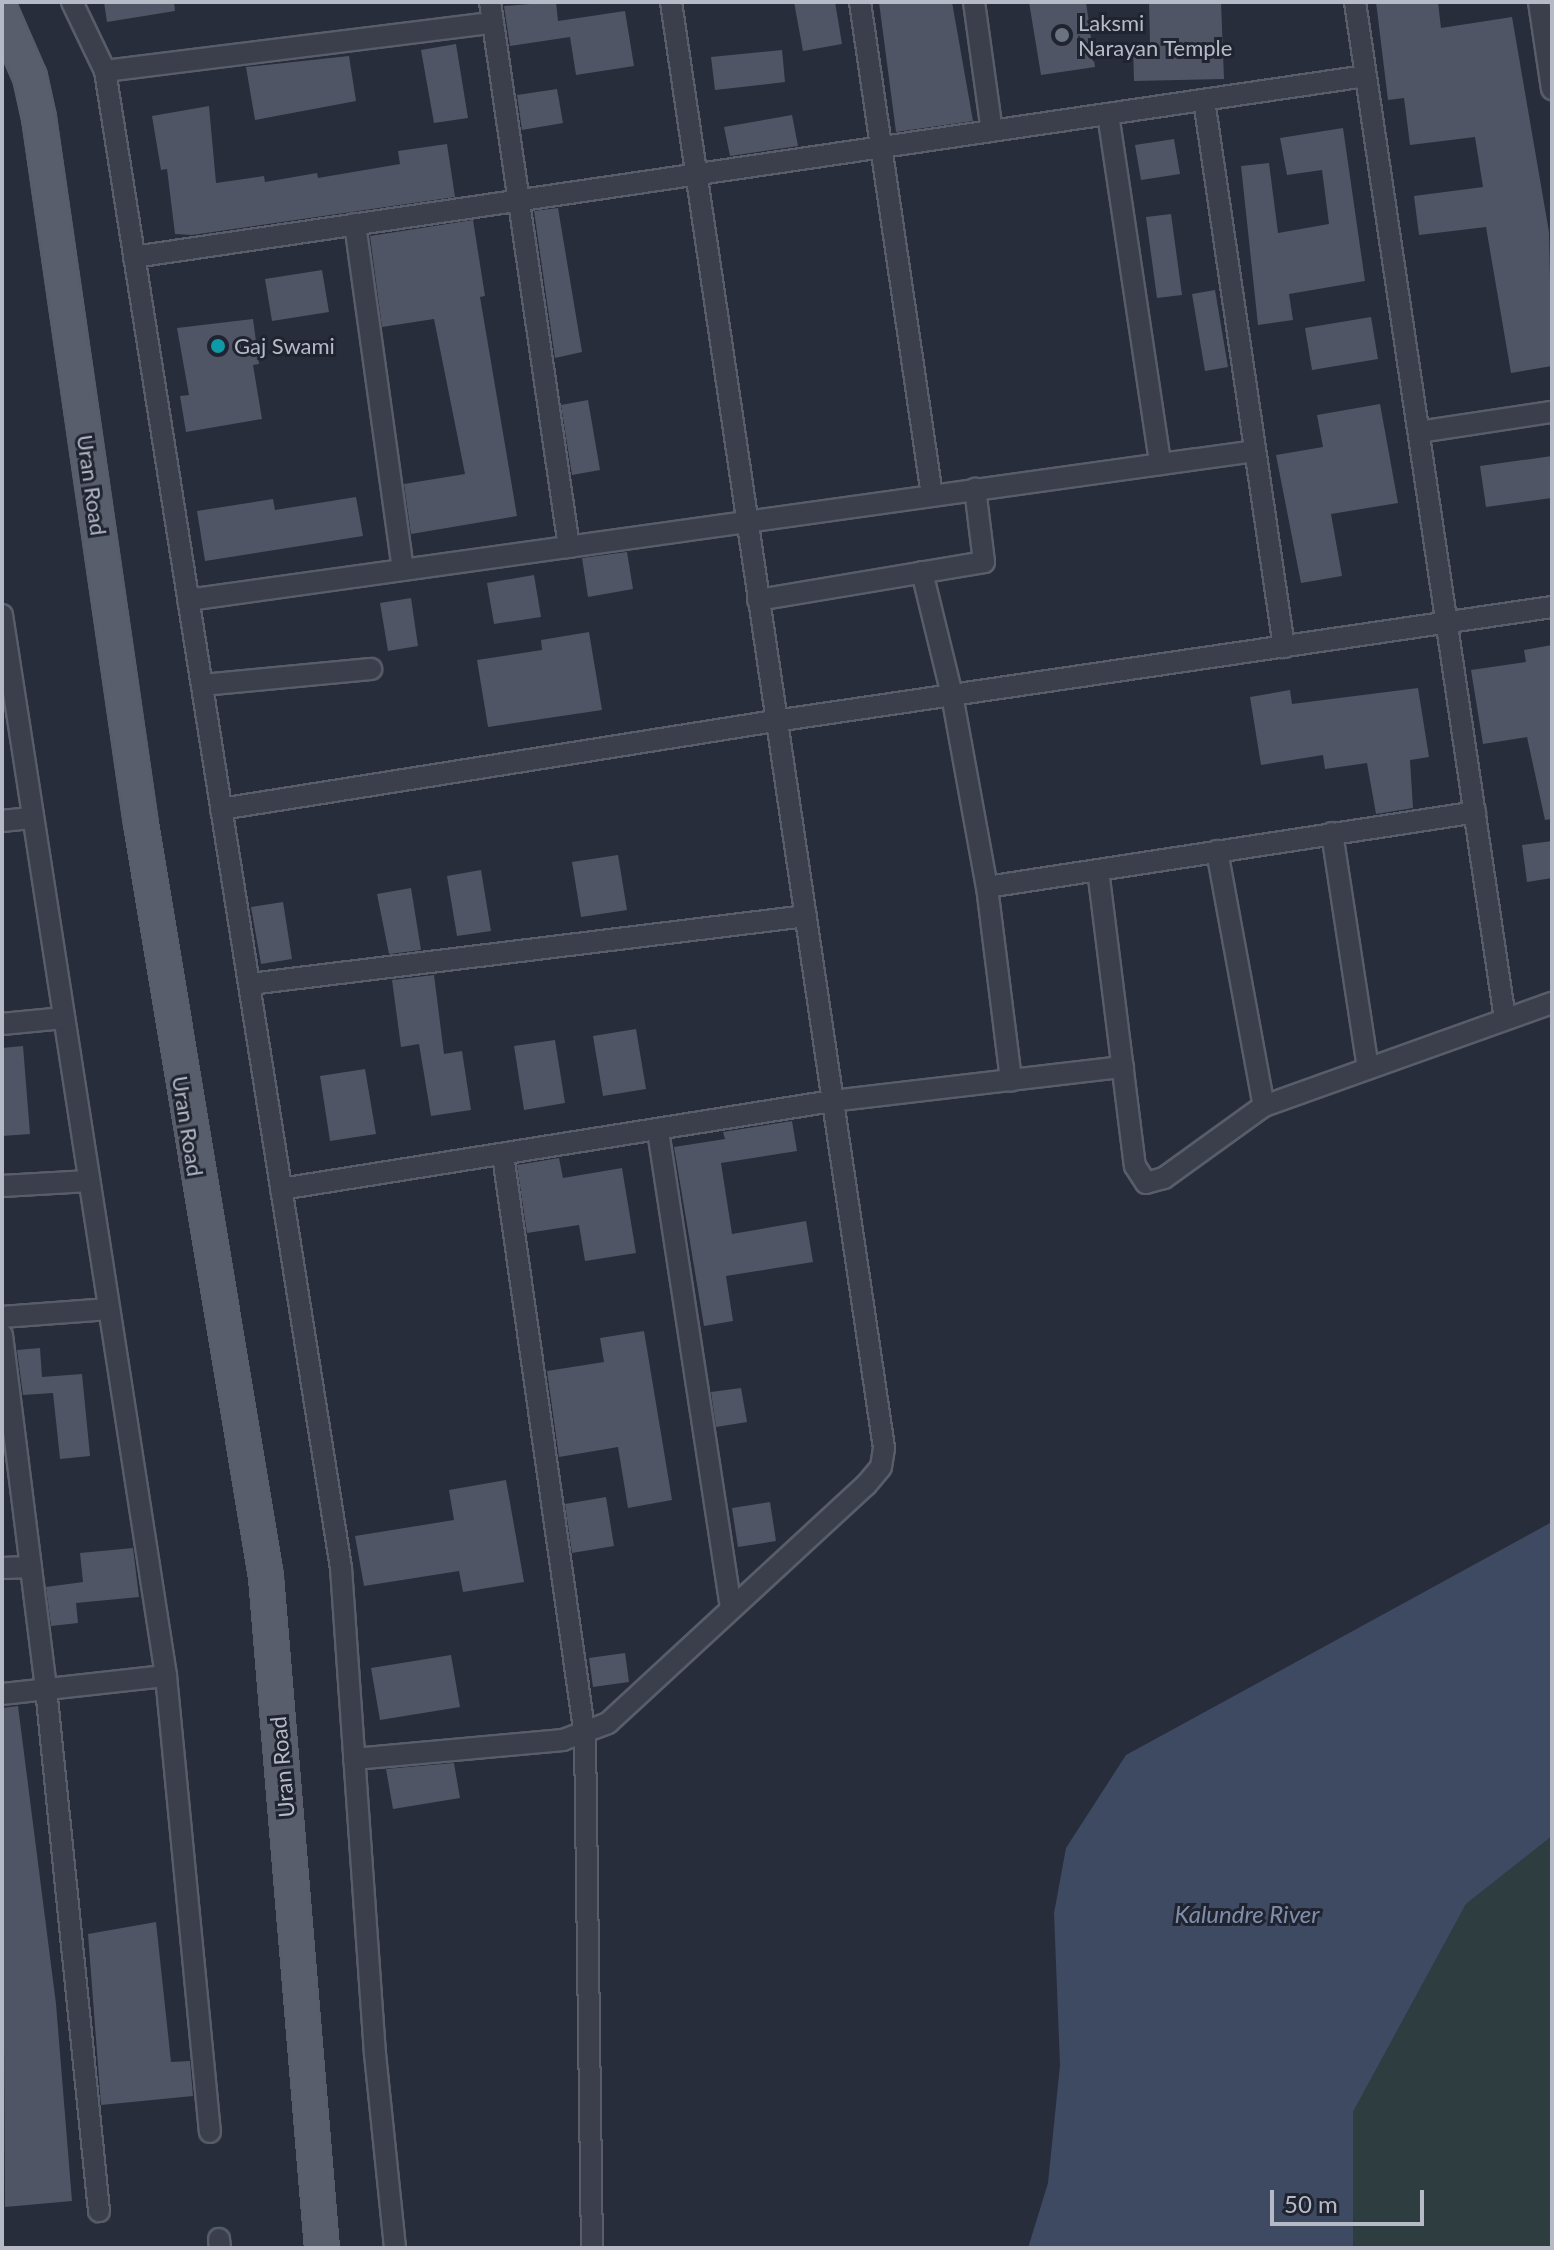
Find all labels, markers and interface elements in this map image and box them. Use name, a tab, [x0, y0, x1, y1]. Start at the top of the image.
place label: Laksmi Narayan Temple	[1078, 9, 1233, 60]
marker: Laksmi Narayan Temple	[1053, 26, 1071, 44]
place label: Gaj Swami	[234, 333, 335, 359]
marker: Gaj Swami	[209, 337, 227, 355]
street label: Uran Road	[72, 433, 112, 537]
street label: Uran Road	[167, 1074, 209, 1178]
street label: Uran Road	[264, 1715, 300, 1819]
water label: Kalundre River	[1174, 1900, 1320, 1928]
scale bar	[1274, 2174, 1428, 2224]
text: 50 m	[1284, 2189, 1338, 2218]

